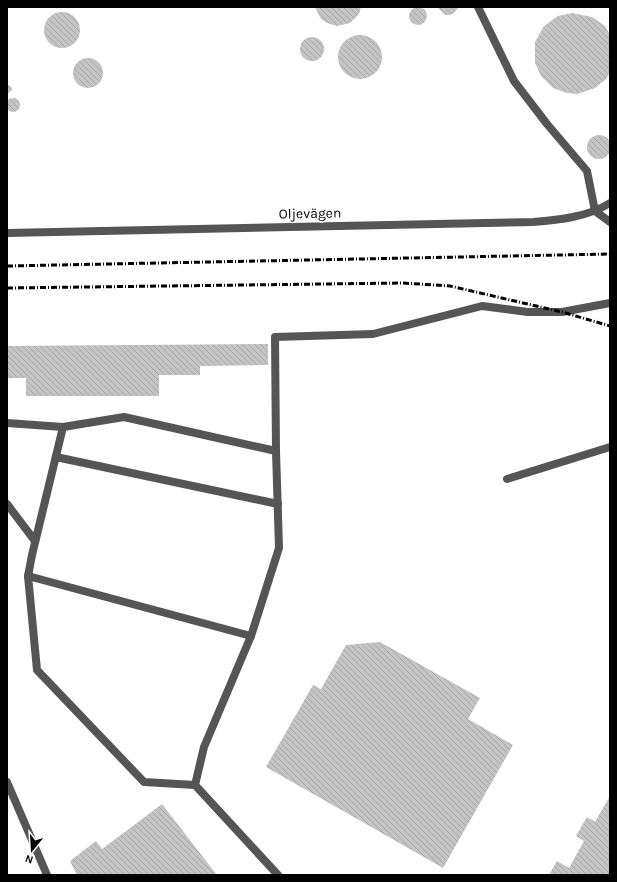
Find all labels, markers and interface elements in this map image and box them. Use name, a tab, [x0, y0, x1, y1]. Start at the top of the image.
street label: Oljevägen	[278, 204, 342, 223]
north arrow	[12, 830, 52, 870]
text: N	[23, 852, 35, 866]

